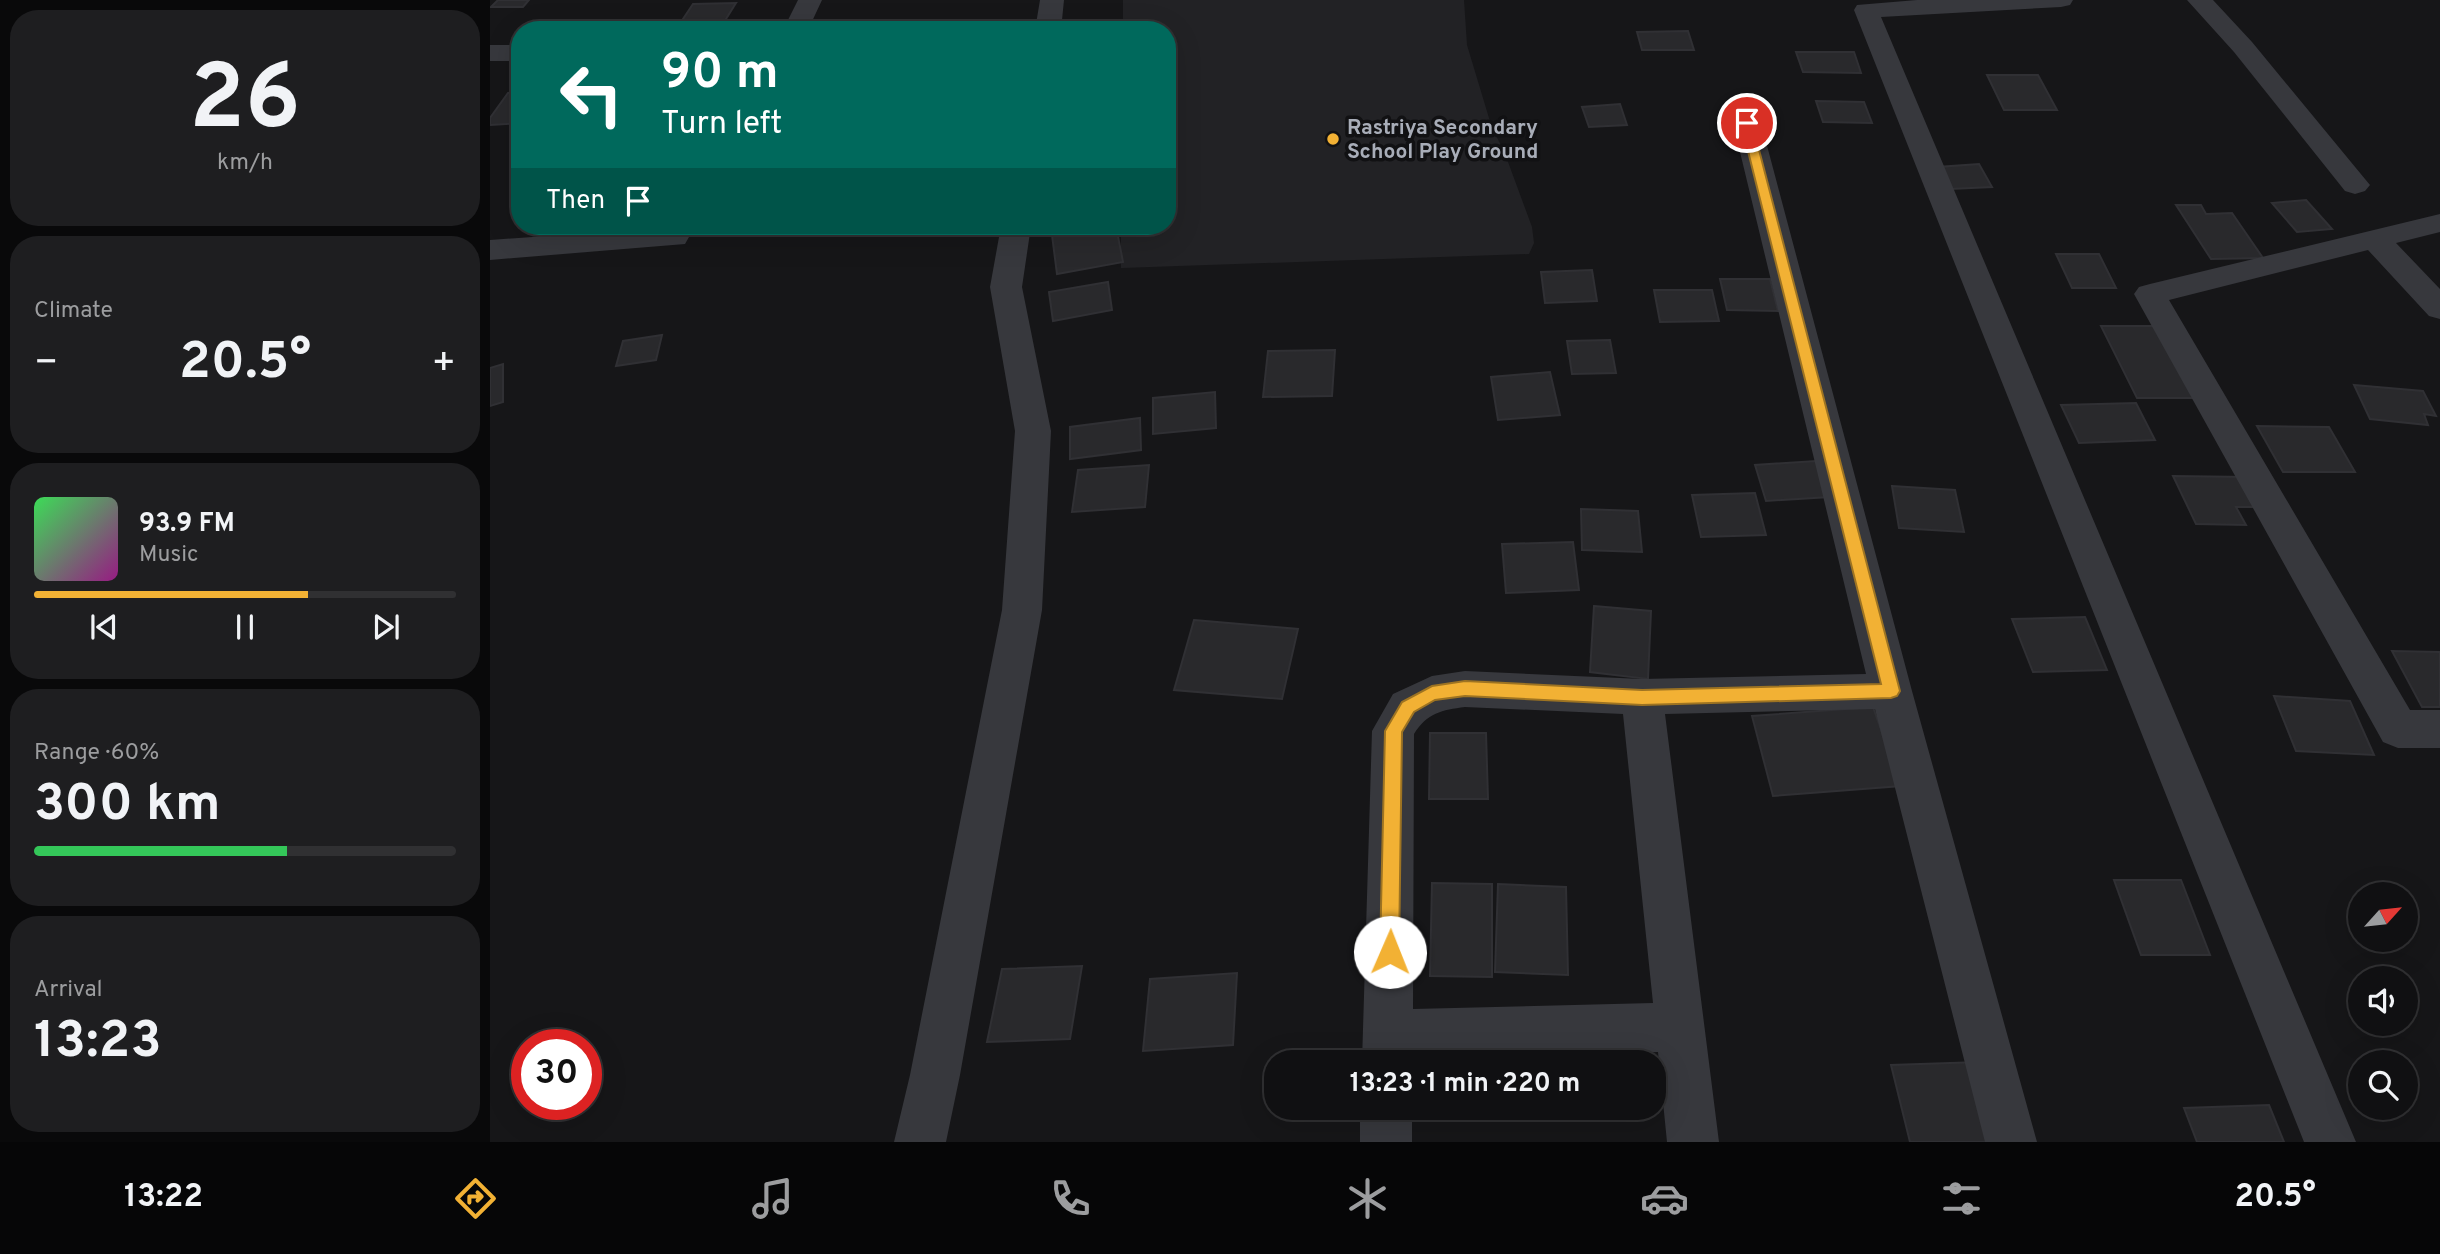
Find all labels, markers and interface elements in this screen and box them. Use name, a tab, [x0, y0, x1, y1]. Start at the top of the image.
text: 90 m	[661, 44, 779, 106]
text: 26	[189, 46, 301, 161]
icon: left	[546, 49, 637, 140]
pin	[1717, 93, 1777, 153]
icon: arrive	[1728, 104, 1766, 142]
text: Turn left	[661, 105, 782, 145]
place label: Rastriya Secondary School Play Ground	[1347, 115, 1538, 166]
marker: Rastriya Secondary School Play Ground	[1325, 131, 1341, 147]
text: km/h	[217, 149, 273, 178]
icon: arrive	[619, 182, 657, 220]
text: Then	[546, 185, 605, 218]
text: Climate	[34, 297, 113, 326]
text: 20.5°	[179, 331, 311, 397]
text: −	[34, 340, 59, 389]
text: +	[431, 340, 456, 389]
text: 93.9 FM	[139, 508, 235, 541]
text: Music	[139, 541, 199, 570]
icon: previous	[85, 608, 123, 646]
icon: pause	[226, 608, 264, 646]
icon: next	[367, 608, 405, 646]
text: Range · 60%	[34, 739, 159, 768]
text: 300 km	[34, 773, 221, 839]
north arrow	[2348, 882, 2418, 952]
map controls	[2348, 882, 2418, 1120]
position arrow	[1353, 915, 1427, 989]
button: sound	[2348, 966, 2418, 1036]
text: Arrival	[34, 976, 103, 1005]
text: 13:23	[34, 1010, 162, 1076]
speed limit sign: 30	[511, 1029, 602, 1120]
button: search	[2348, 1050, 2418, 1120]
text: 13:23 · 1 min · 220 m	[1350, 1068, 1580, 1101]
icon: directions	[451, 1174, 500, 1223]
icon: music	[748, 1174, 797, 1223]
icon: phone	[1046, 1174, 1095, 1223]
icon: climate	[1343, 1174, 1392, 1223]
icon: car	[1640, 1174, 1689, 1223]
icon: filters	[1937, 1174, 1986, 1223]
text: 13:22	[124, 1178, 203, 1218]
text: 20.5°	[2235, 1178, 2316, 1218]

